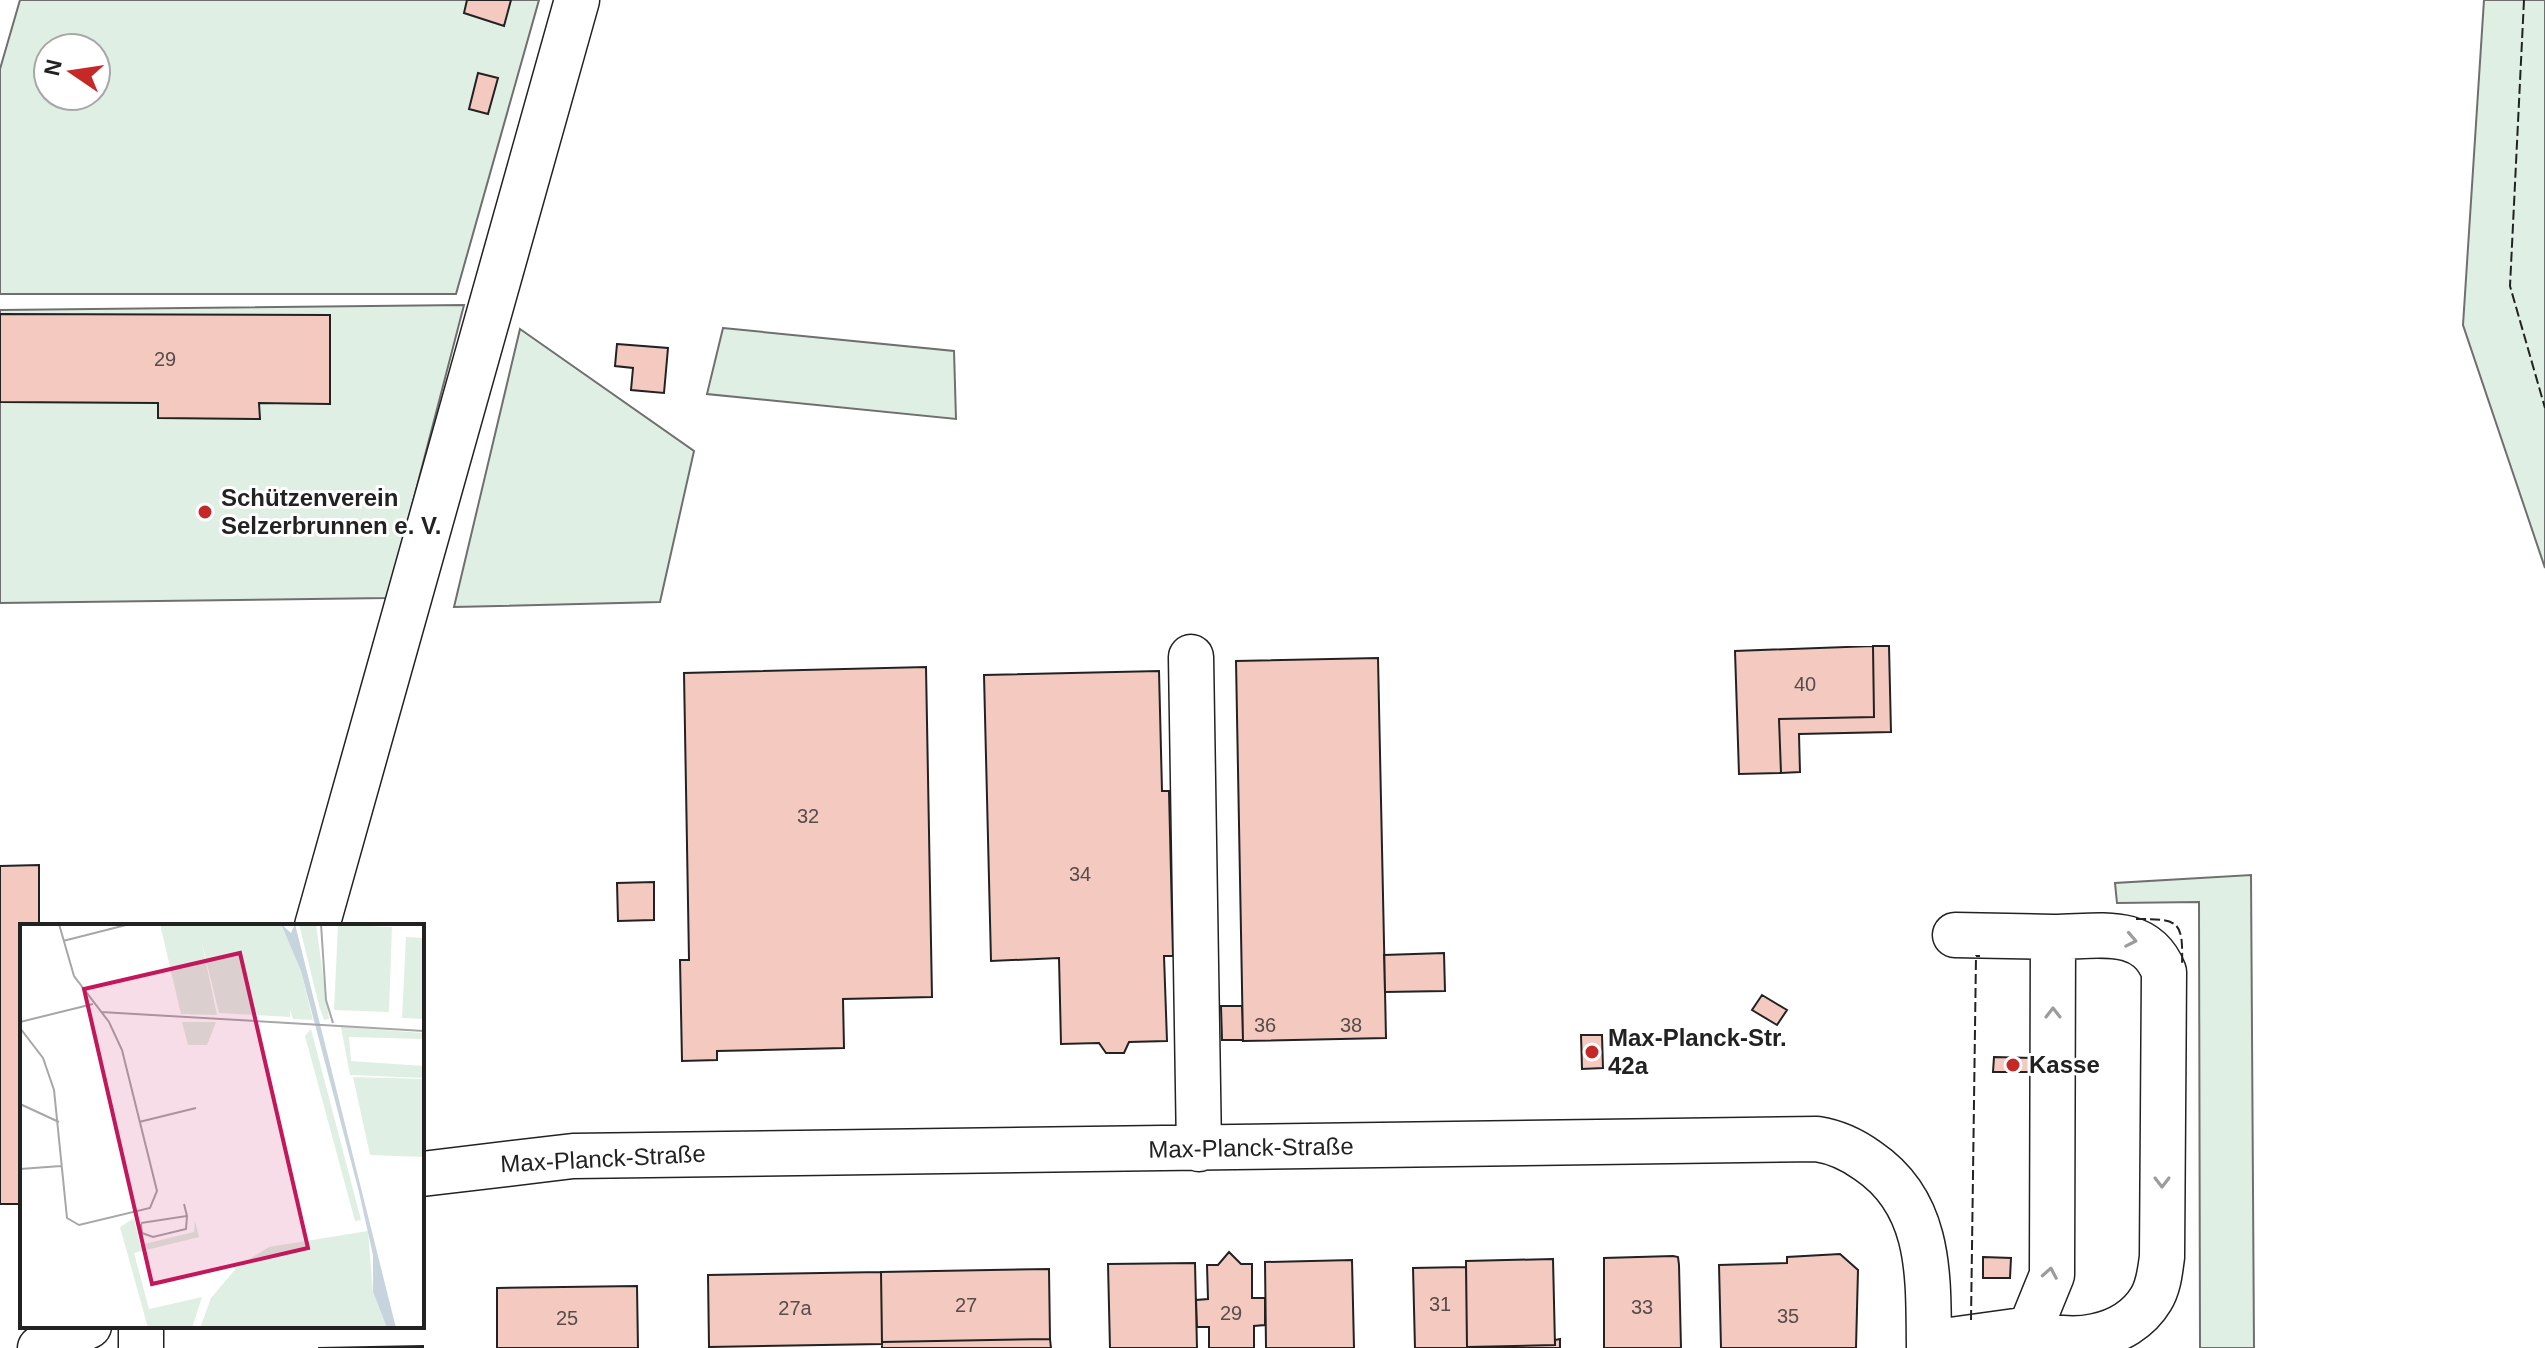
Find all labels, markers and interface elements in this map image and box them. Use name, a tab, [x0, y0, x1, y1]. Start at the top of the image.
north arrow	[32, 32, 112, 112]
text: N	[39, 57, 67, 78]
house number: 29	[154, 348, 176, 370]
place label: Schützenverein Selzerbrunnen e. V.	[221, 484, 442, 539]
marker: Schützenverein Selzerbrunnen e. V.	[196, 503, 214, 521]
house number: 40	[1794, 673, 1816, 695]
house number: 32	[797, 805, 819, 827]
house number: 34	[1069, 863, 1091, 885]
inset map	[20, 924, 424, 1328]
one-way arrow	[2124, 930, 2138, 947]
one-way arrow	[2044, 1006, 2062, 1019]
house number: 36	[1254, 1014, 1276, 1036]
house number: 38	[1340, 1014, 1362, 1036]
place label: Max-Planck-Str. 42a	[1608, 1024, 1787, 1079]
marker: Max-Planck-Str. 42a	[1583, 1043, 1601, 1061]
place label: Kasse	[2029, 1051, 2100, 1078]
marker: Kasse	[2004, 1056, 2022, 1074]
street label: Max-Planck-Straße	[1148, 1132, 1354, 1163]
street label: Max-Planck-Straße	[500, 1140, 706, 1177]
one-way arrow	[2153, 1176, 2171, 1189]
one-way arrow	[2040, 1266, 2057, 1279]
house number: 31	[1429, 1293, 1451, 1315]
house number: 27	[955, 1294, 977, 1316]
house number: 33	[1631, 1296, 1653, 1318]
house number: 27a	[778, 1297, 813, 1319]
house number: 29	[1220, 1302, 1242, 1324]
house number: 35	[1777, 1305, 1799, 1327]
house number: 25	[556, 1307, 578, 1329]

